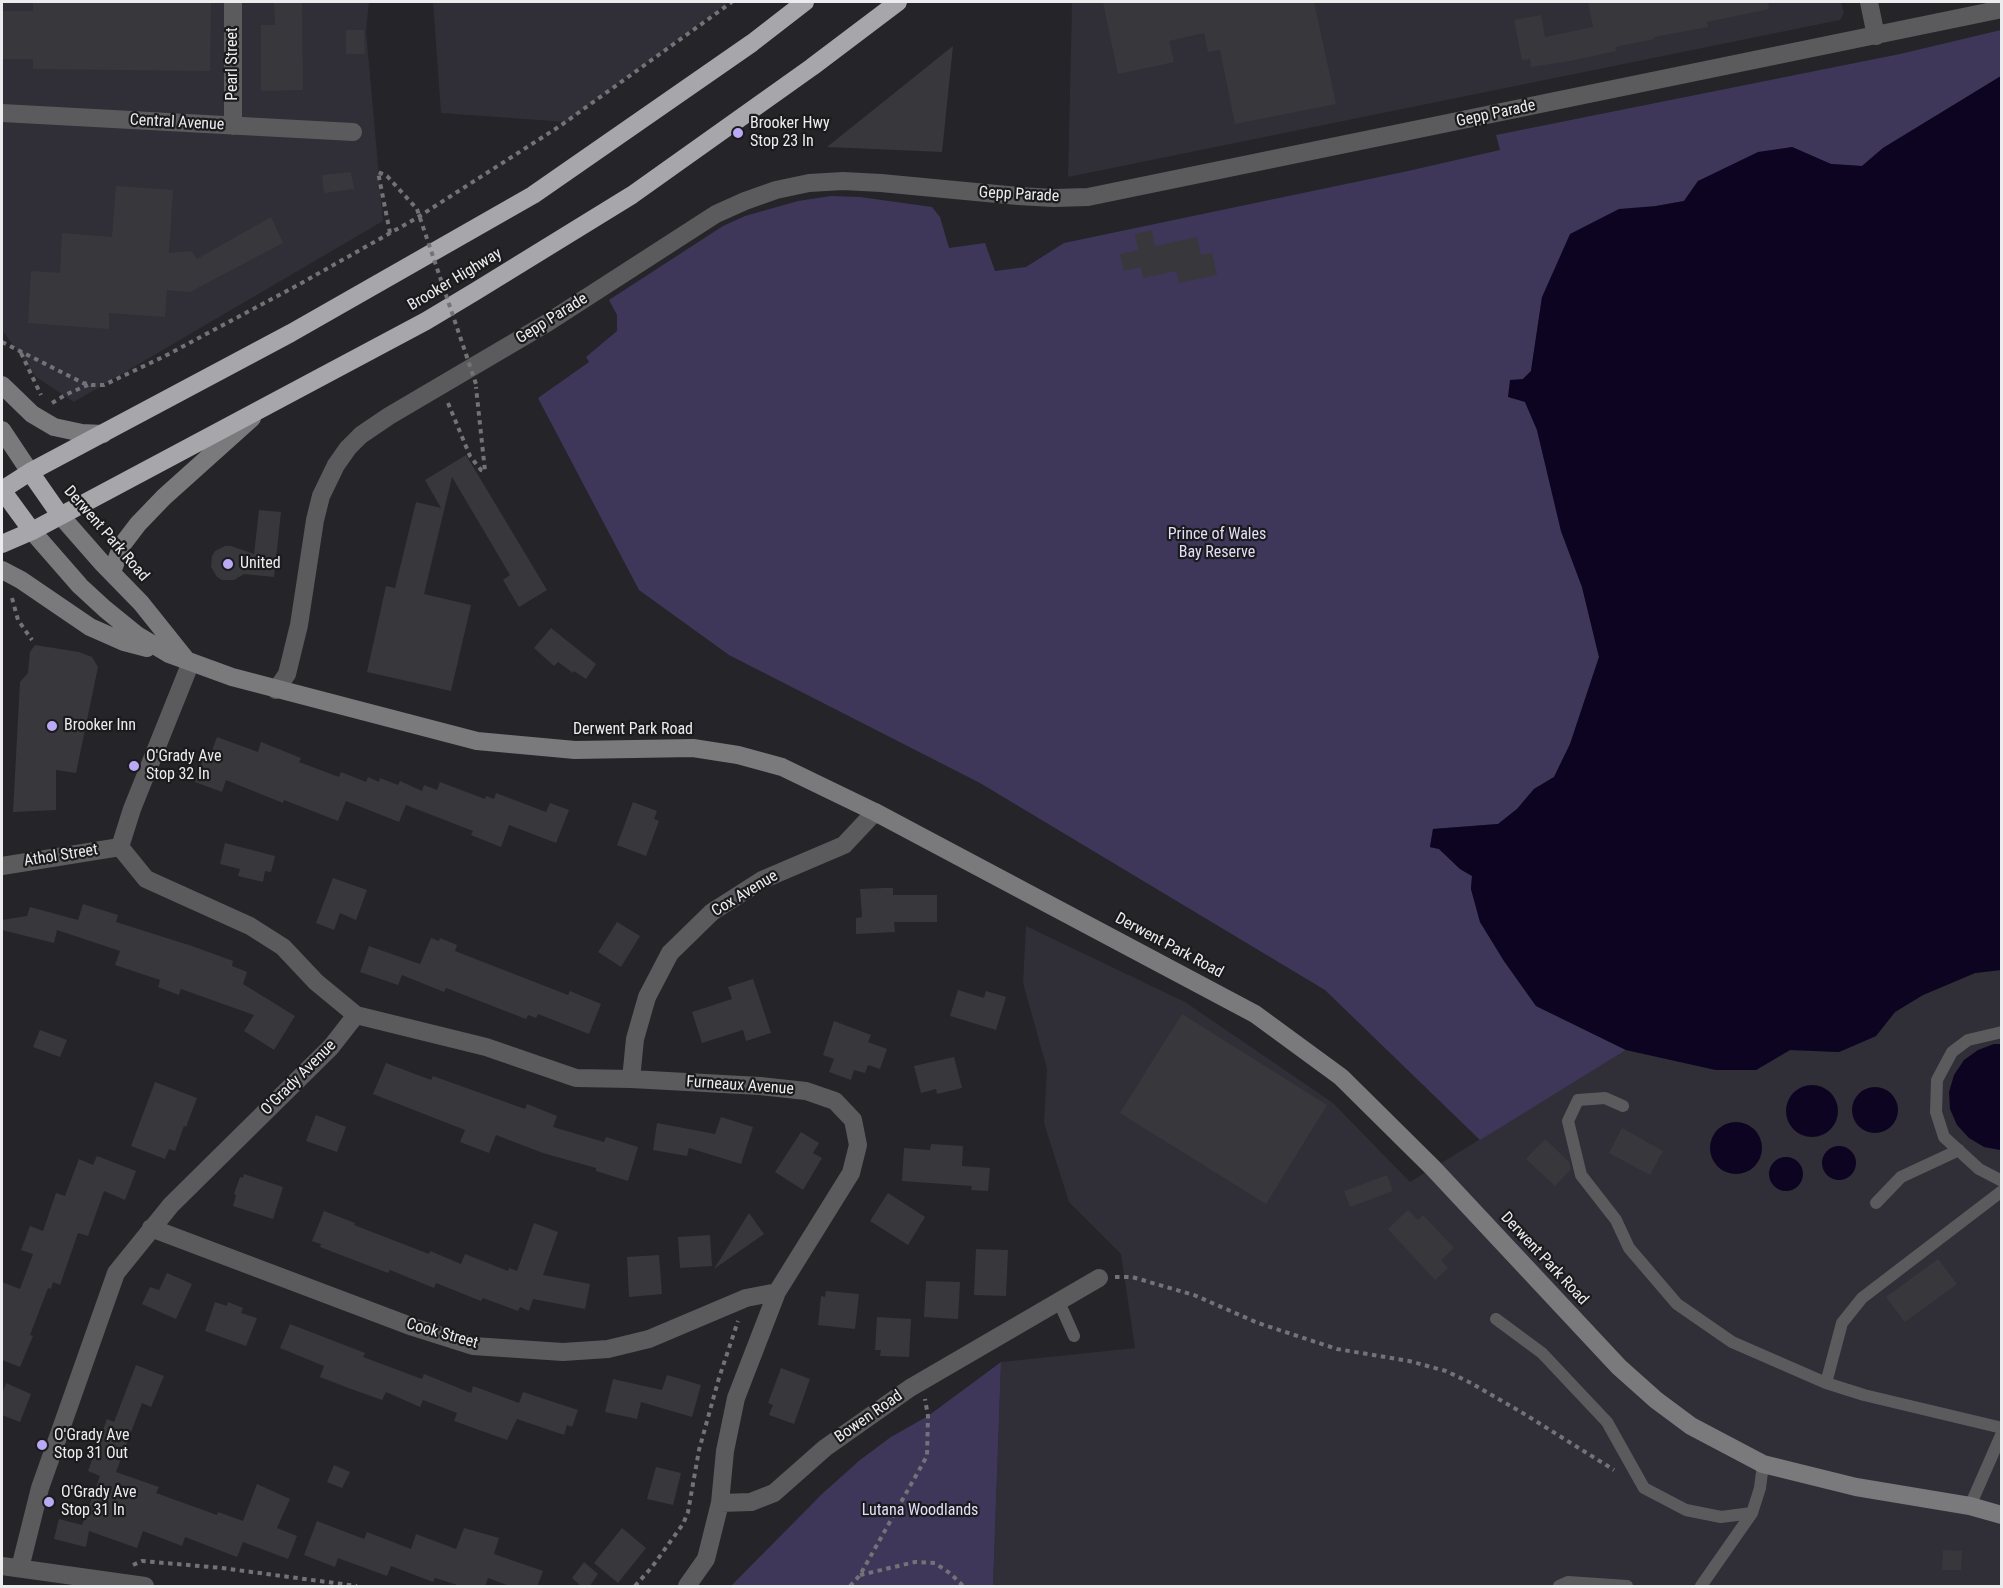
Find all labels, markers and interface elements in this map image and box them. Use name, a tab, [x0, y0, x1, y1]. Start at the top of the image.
street label: Pearl Street	[223, 27, 243, 101]
street label: Gepp Parade	[1455, 96, 1537, 132]
street label: Central Avenue	[129, 111, 225, 135]
place label: Brooker Hwy Stop 23 In	[750, 114, 830, 152]
marker: Brooker Hwy Stop 23 In	[731, 126, 745, 140]
street label: Gepp Parade	[978, 183, 1060, 207]
street label: Brooker Highway	[404, 244, 506, 316]
street label: Gepp Parade	[513, 290, 591, 348]
street label: Derwent Park Road	[59, 482, 153, 586]
park label: Prince of Wales Bay Reserve	[1168, 525, 1266, 563]
place label: United	[240, 554, 281, 574]
marker: United	[221, 557, 235, 571]
place label: Brooker Inn	[64, 716, 136, 736]
marker: Brooker Inn	[45, 719, 59, 733]
street label: Derwent Park Road	[573, 720, 693, 740]
place label: O'Grady Ave Stop 32 In	[146, 747, 221, 785]
marker: O'Grady Ave Stop 32 In	[127, 759, 141, 773]
street label: Athol Street	[23, 841, 99, 871]
street label: Cox Avenue	[708, 867, 782, 921]
street label: Derwent Park Road	[1112, 909, 1226, 983]
street label: O'Grady Avenue	[257, 1036, 341, 1120]
street label: Furneaux Avenue	[686, 1073, 794, 1099]
street label: Derwent Park Road	[1496, 1209, 1592, 1309]
street label: Cook Street	[404, 1315, 480, 1353]
street label: Bowen Road	[831, 1387, 907, 1447]
place label: O'Grady Ave Stop 31 Out	[54, 1426, 129, 1464]
marker: O'Grady Ave Stop 31 Out	[35, 1438, 49, 1452]
place label: O'Grady Ave Stop 31 In	[61, 1483, 136, 1521]
marker: O'Grady Ave Stop 31 In	[42, 1495, 56, 1509]
park label: Lutana Woodlands	[862, 1501, 978, 1521]

